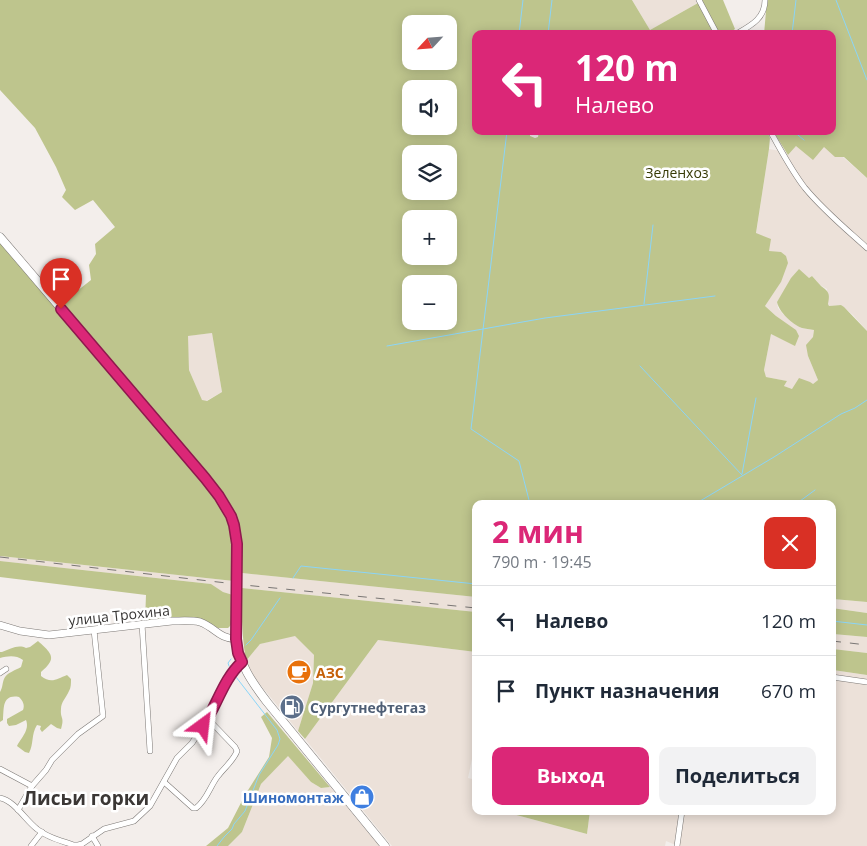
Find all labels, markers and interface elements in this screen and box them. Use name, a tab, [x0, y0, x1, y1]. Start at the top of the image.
north arrow	[402, 15, 458, 70]
map controls	[402, 15, 457, 330]
text: 120 m	[575, 44, 679, 91]
icon: left	[492, 50, 557, 115]
button: sound	[402, 80, 457, 135]
text: Налево	[575, 89, 654, 119]
button: layers	[402, 145, 457, 200]
park label: Зеленхоз	[645, 163, 709, 182]
button: +	[402, 210, 457, 265]
pin	[40, 258, 82, 309]
icon: arrive	[47, 265, 75, 293]
button: −	[402, 275, 457, 330]
text: 2 мин	[492, 511, 584, 552]
button: close	[764, 517, 816, 569]
text: 790 m · 19:45	[492, 551, 592, 573]
street label: улица Трохина	[67, 600, 171, 630]
icon: left	[492, 607, 520, 635]
text: Налево	[535, 608, 608, 634]
text: 120 m	[761, 608, 816, 634]
cafe icon: АЗС	[286, 659, 312, 685]
place label: АЗС	[316, 663, 344, 682]
icon: arrive	[492, 677, 520, 705]
text: Пункт назначения	[535, 678, 720, 704]
text: 670 m	[761, 678, 816, 704]
fuel station icon: Сургутнефтегаз	[279, 694, 305, 720]
place label: Сургутнефтегаз	[310, 698, 426, 717]
position arrow	[176, 699, 228, 751]
button: Выход	[492, 747, 649, 805]
button: Поделиться	[659, 747, 816, 805]
shop icon: Шиномонтаж	[349, 784, 375, 810]
district label: Лисьи горки	[23, 785, 149, 811]
place label: Шиномонтаж	[243, 788, 345, 807]

